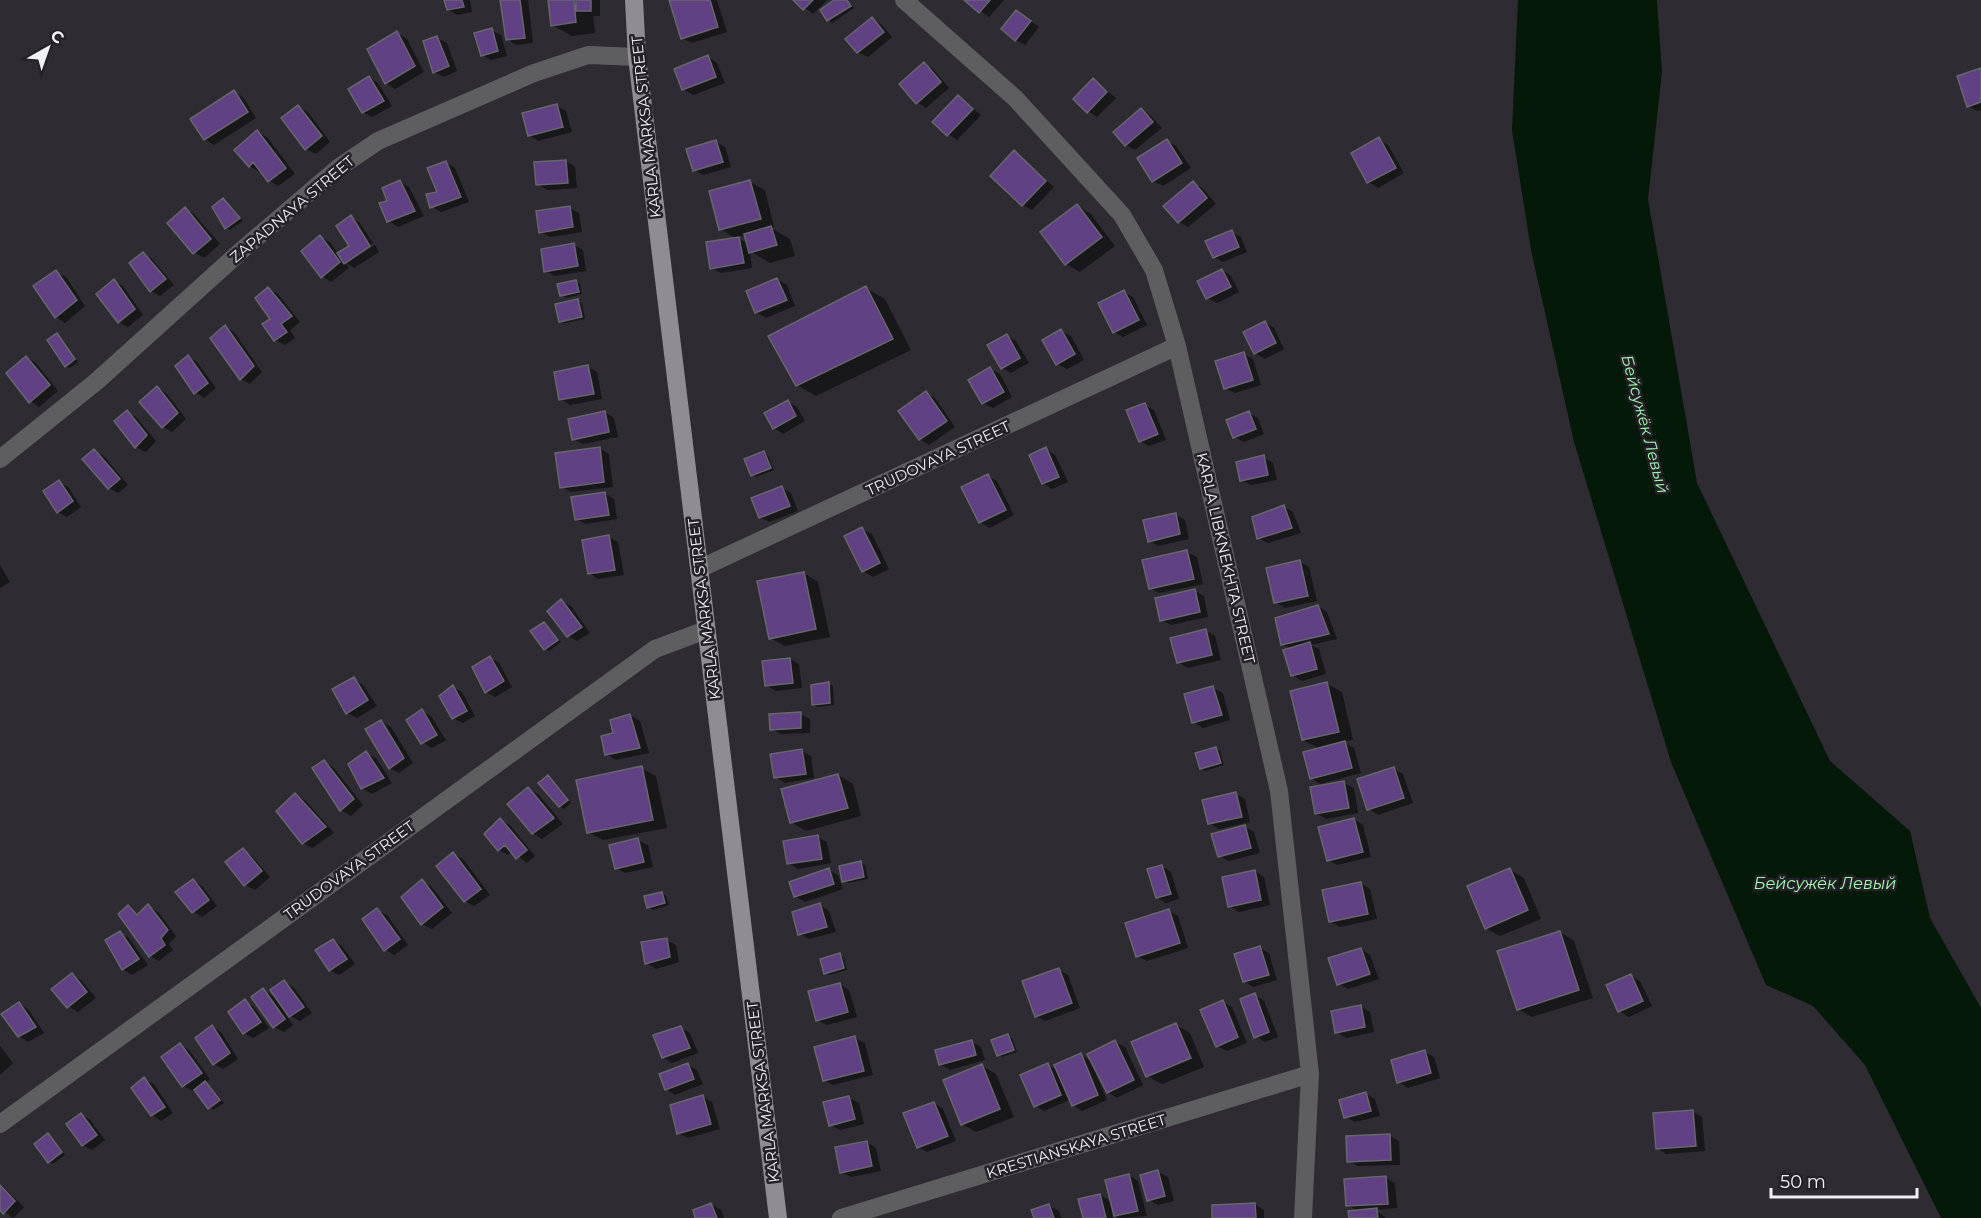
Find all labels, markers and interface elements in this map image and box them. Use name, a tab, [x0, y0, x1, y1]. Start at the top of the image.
north arrow	[18, 18, 78, 78]
text: С	[47, 26, 68, 48]
street label: KARLA MARKSA STREET	[627, 35, 665, 219]
street label: ZAPADNAYA STREET	[226, 151, 358, 267]
water label: Бейсужёк Левый	[1617, 353, 1673, 495]
street label: TRUDOVAYA STREET	[863, 416, 1013, 500]
street label: KARLA LIBKNEKHTA STREET	[1192, 451, 1260, 666]
street label: KARLA MARKSA STREET	[683, 517, 725, 701]
street label: TRUDOVAYA STREET	[280, 816, 418, 924]
water label: Бейсужёк Левый	[1754, 874, 1896, 893]
street label: KARLA MARKSA STREET	[742, 1000, 784, 1184]
street label: KRESTIANSKAYA STREET	[984, 1109, 1169, 1182]
scale bar	[1771, 1161, 1916, 1199]
text: 50 m	[1780, 1171, 1826, 1193]

